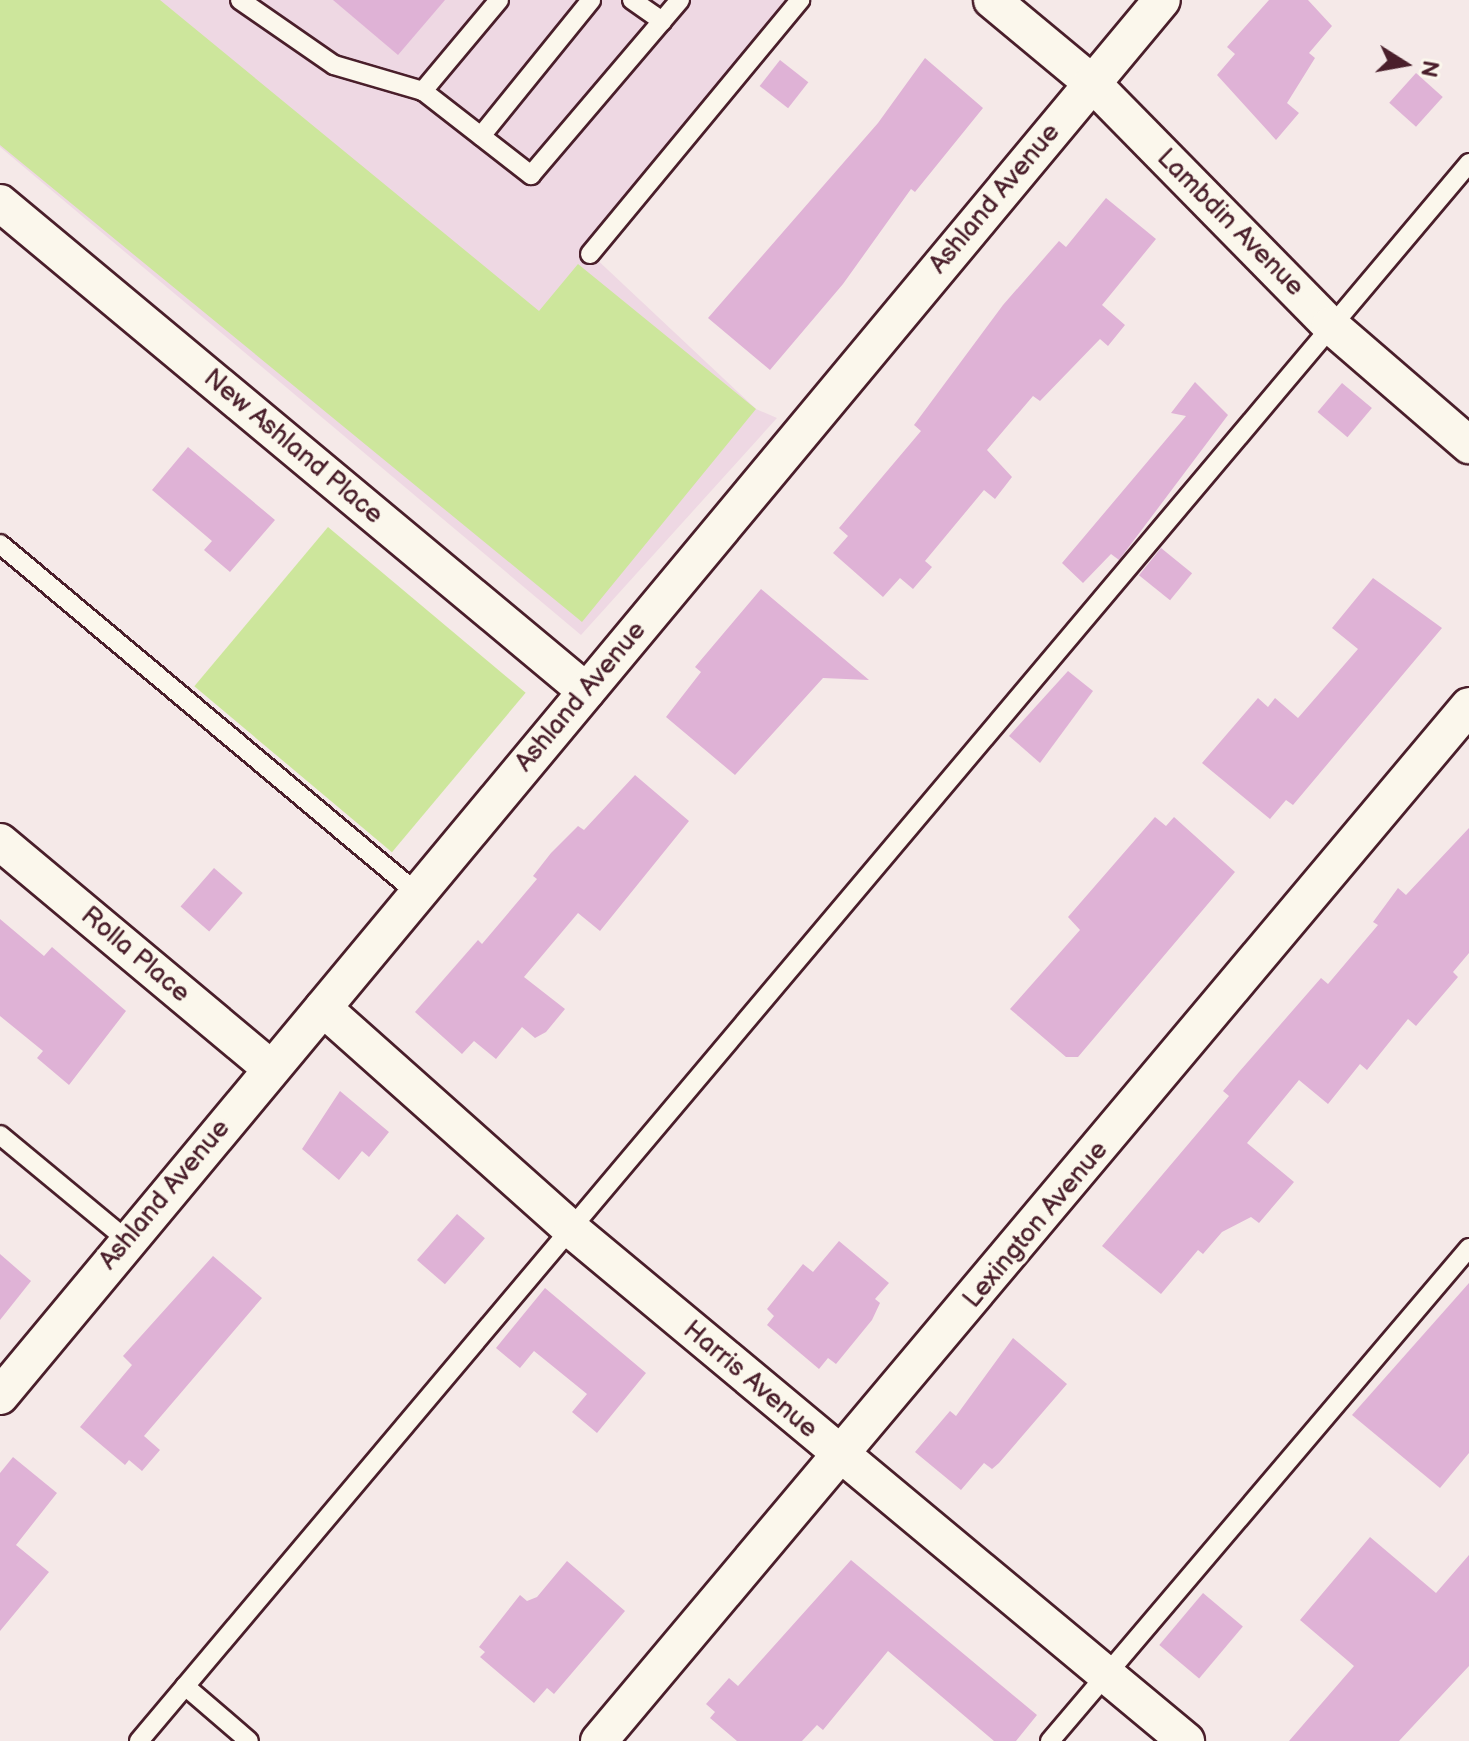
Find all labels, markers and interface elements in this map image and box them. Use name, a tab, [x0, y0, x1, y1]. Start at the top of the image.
north arrow	[1365, 24, 1445, 104]
text: N	[1414, 58, 1444, 79]
street label: Ashland Avenue	[923, 118, 1067, 280]
street label: Lambdin Avenue	[1150, 143, 1310, 303]
street label: New Ashland Place	[197, 363, 389, 531]
street label: Ashland Avenue	[509, 616, 653, 778]
street label: Rolla Place	[74, 901, 196, 1009]
street label: Ashland Avenue	[93, 1114, 237, 1276]
street label: Lexington Avenue	[957, 1135, 1115, 1315]
street label: Harris Avenue	[676, 1315, 824, 1445]

